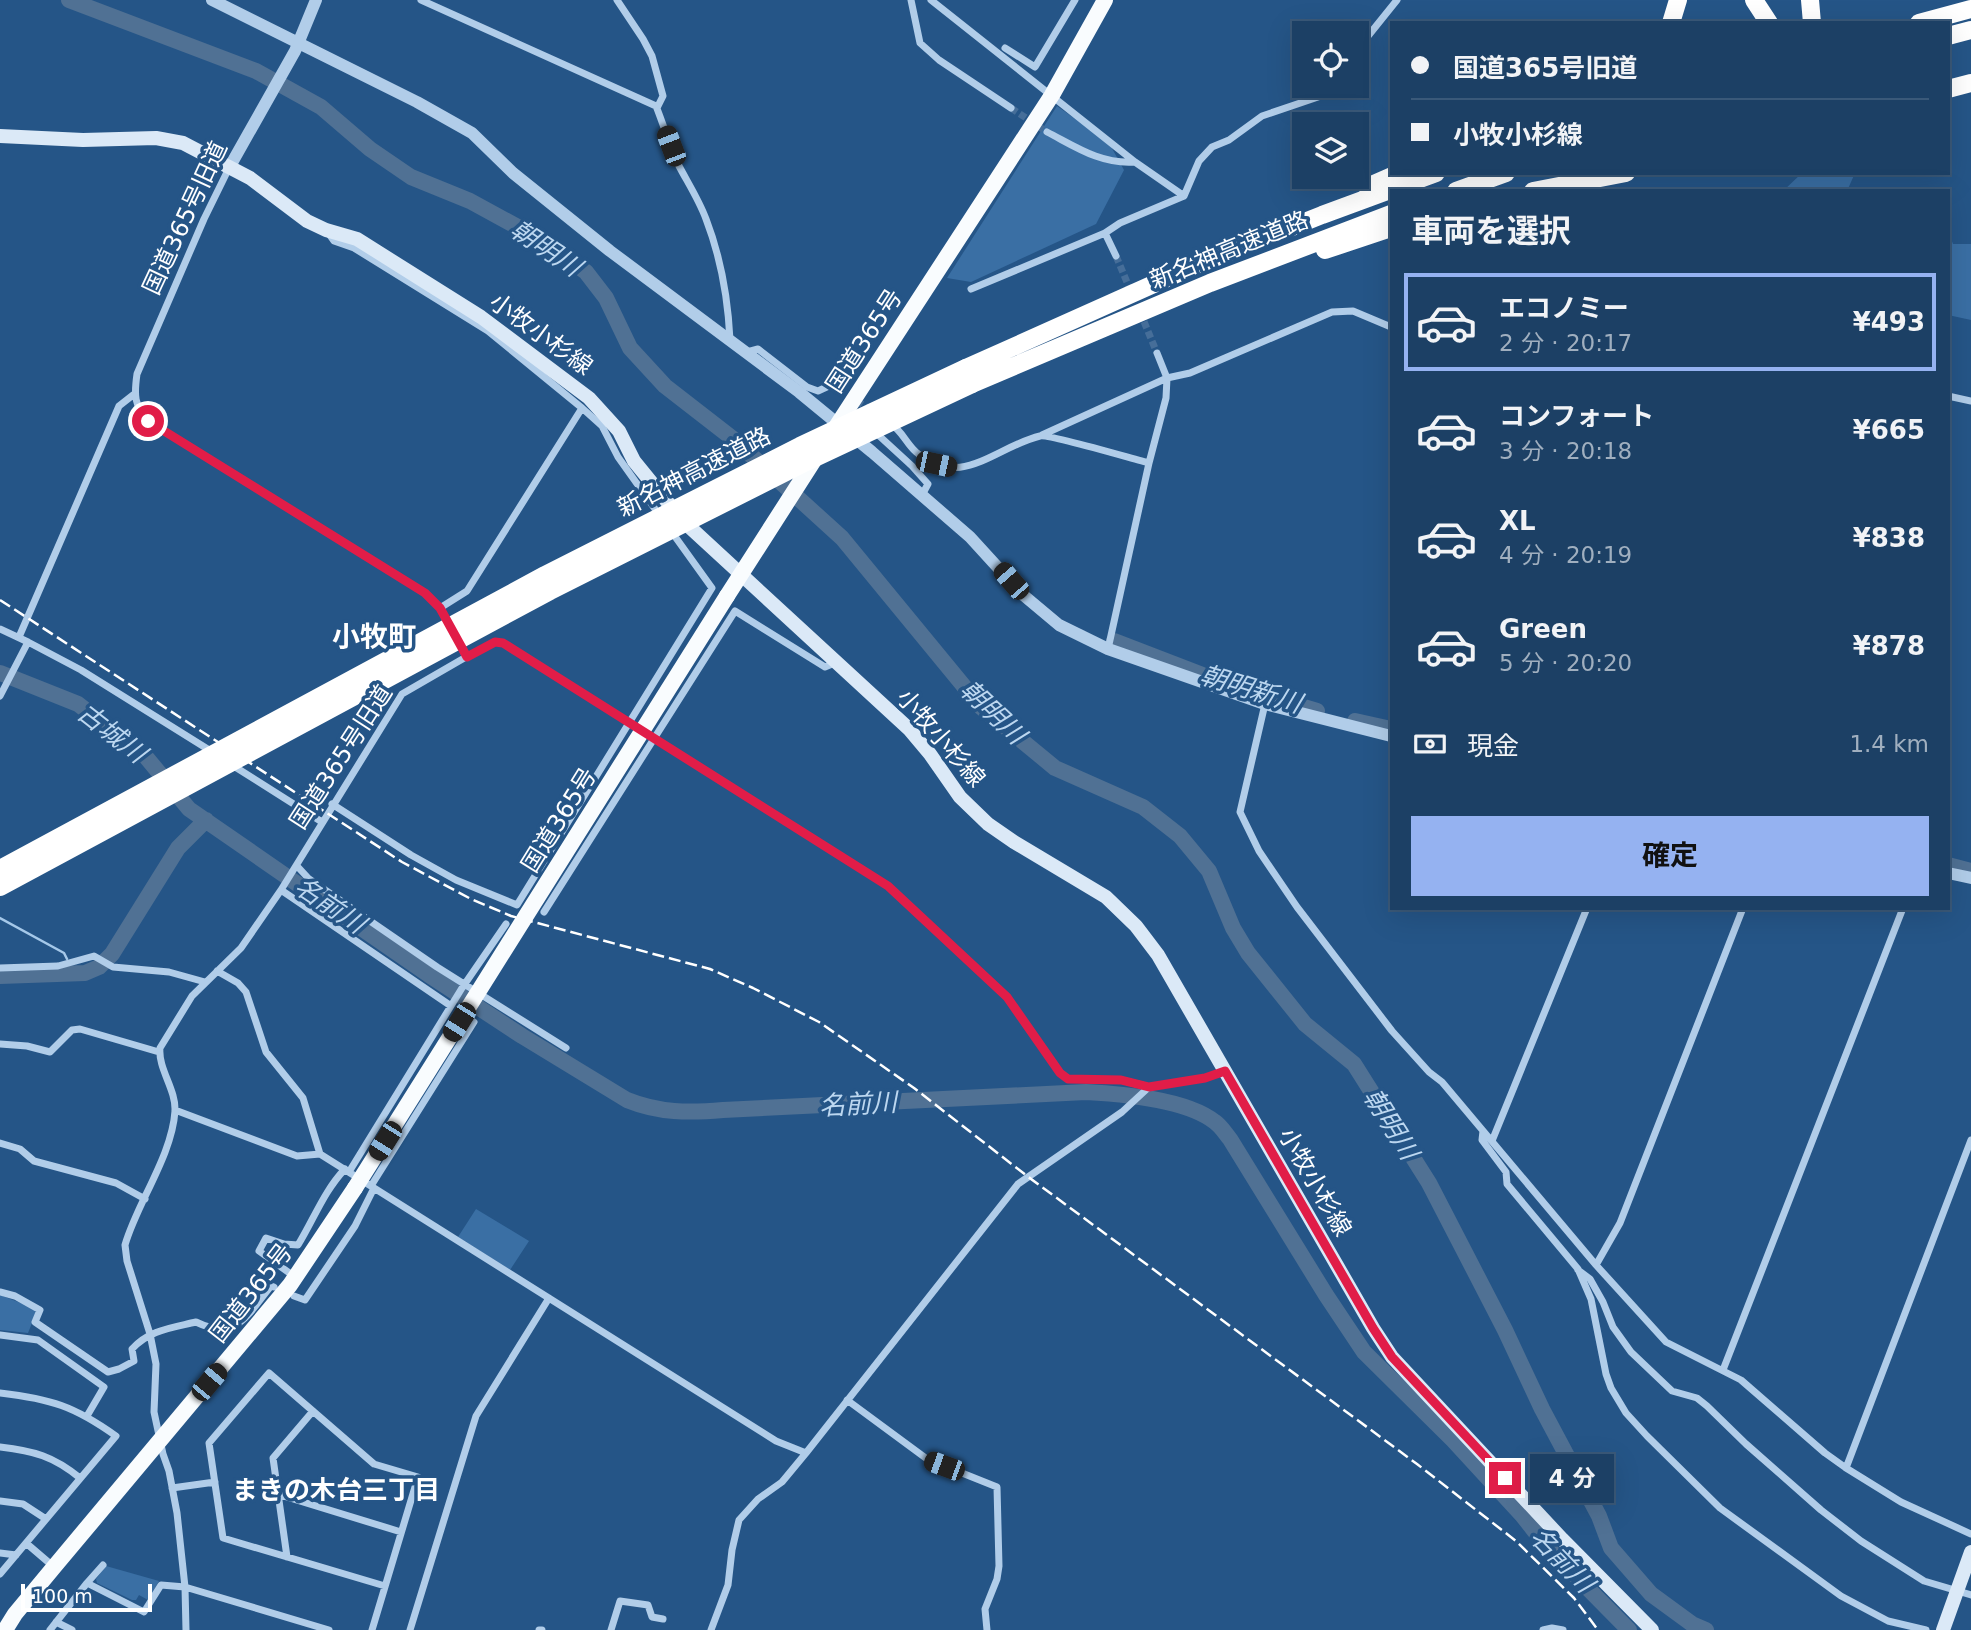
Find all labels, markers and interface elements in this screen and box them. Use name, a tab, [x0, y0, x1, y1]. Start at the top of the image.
map controls	[1292, 21, 1369, 189]
button: locate	[1292, 21, 1369, 98]
text: 国道365号旧道	[1453, 53, 1637, 83]
button: layers	[1292, 112, 1369, 189]
text: 小牧小杉線	[1453, 120, 1583, 150]
car	[654, 123, 689, 169]
street label: 国道365号旧道	[137, 137, 233, 299]
street label: 新名神高速道路	[1146, 206, 1312, 294]
text: 車両を選択	[1411, 212, 1571, 250]
water label: 朝明川	[505, 214, 589, 284]
street label: 国道365号	[820, 284, 908, 398]
street label: 小牧小杉線	[484, 287, 598, 381]
icon: car	[1415, 291, 1478, 354]
text: エコノミー	[1499, 293, 1629, 323]
text: ¥493	[1853, 307, 1925, 337]
text: 2 分 · 20:17	[1499, 330, 1632, 356]
icon: car	[1415, 399, 1478, 462]
text: コンフォート	[1499, 401, 1654, 431]
route start	[132, 405, 164, 437]
text: ¥665	[1853, 415, 1925, 445]
street label: 新名神高速道路	[613, 421, 775, 523]
text: 3 分 · 20:18	[1499, 438, 1632, 464]
car	[914, 449, 959, 479]
text: XL	[1499, 506, 1536, 536]
icon: car	[1415, 507, 1478, 570]
text: ¥838	[1853, 523, 1925, 553]
text: 4 分 · 20:19	[1499, 542, 1632, 568]
car	[990, 558, 1033, 604]
text: Green	[1499, 614, 1587, 644]
icon: car	[1415, 615, 1478, 678]
district label: 小牧町	[332, 620, 416, 653]
text: ¥878	[1853, 631, 1925, 661]
text: 5 分 · 20:20	[1499, 650, 1632, 676]
water label: 朝明新川	[1197, 659, 1308, 719]
water label: 朝明川	[955, 674, 1034, 752]
street label: 国道365号旧道	[284, 680, 398, 834]
street label: 小牧小杉線	[891, 684, 991, 792]
water label: 古城川	[72, 697, 154, 771]
icon: cash	[1411, 725, 1449, 763]
text: 現金	[1467, 731, 1519, 761]
text: 1.4 km	[1849, 731, 1929, 757]
street label: 国道365号	[516, 763, 602, 877]
button: 確定	[1411, 816, 1929, 896]
water label: 名前川	[289, 871, 373, 941]
car	[439, 999, 480, 1045]
water label: 朝明川	[1358, 1083, 1426, 1168]
water label: 名前川	[818, 1087, 901, 1121]
car	[365, 1118, 406, 1164]
street label: 小牧小杉線	[1273, 1123, 1357, 1241]
street label: 国道365号	[204, 1238, 298, 1348]
car	[188, 1359, 231, 1405]
car	[921, 1449, 968, 1483]
callout: 4 分	[1530, 1454, 1614, 1502]
route end	[1489, 1462, 1521, 1494]
text: 4 分	[1548, 1465, 1596, 1491]
district label: まきの木台三丁目	[232, 1475, 440, 1505]
water label: 名前川	[1524, 1522, 1602, 1601]
scale bar	[21, 1581, 152, 1613]
text: 100 m	[32, 1585, 93, 1607]

